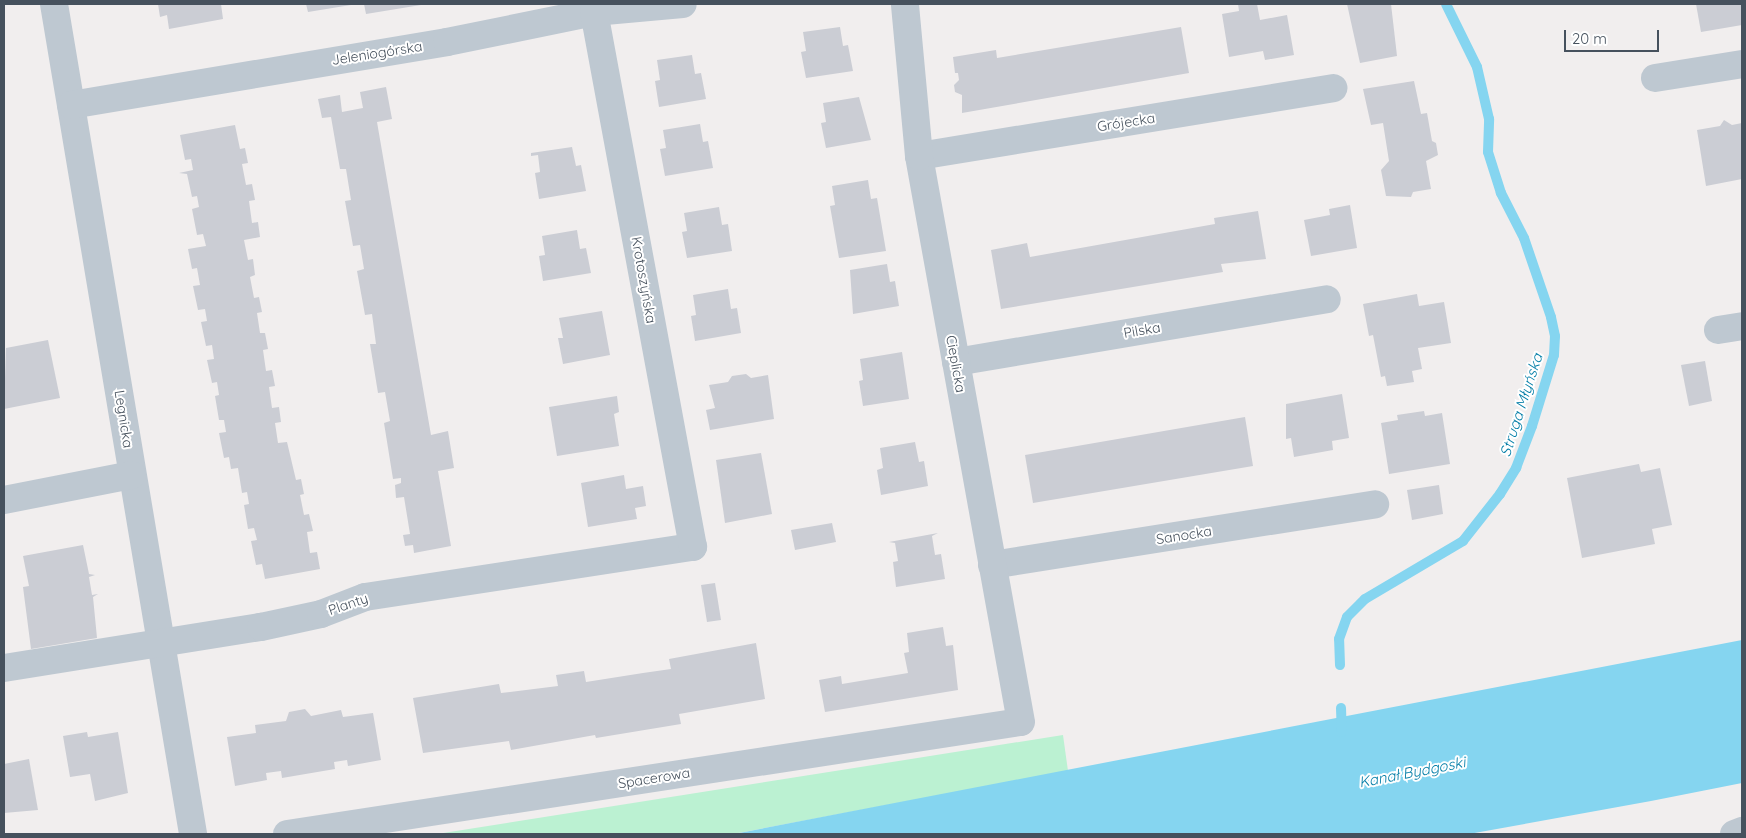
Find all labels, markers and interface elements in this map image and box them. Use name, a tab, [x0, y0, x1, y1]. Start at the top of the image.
scale bar	[1566, 20, 1661, 52]
text: 20 m	[1572, 29, 1607, 48]
street label: Jeleniogórska	[330, 38, 424, 68]
street label: Grójecka	[1096, 109, 1156, 135]
street label: Krotoszyńska	[628, 235, 660, 325]
street label: Pilska	[1122, 319, 1162, 341]
street label: Cieplicka	[943, 334, 969, 394]
water label: Struga Młyńska	[1496, 351, 1546, 459]
street label: Legnicka	[111, 389, 137, 449]
street label: Sanocka	[1155, 522, 1213, 548]
street label: Planty	[326, 589, 370, 619]
water label: Kanał Bydgoski	[1357, 753, 1467, 791]
street label: Spacerowa	[617, 764, 691, 792]

